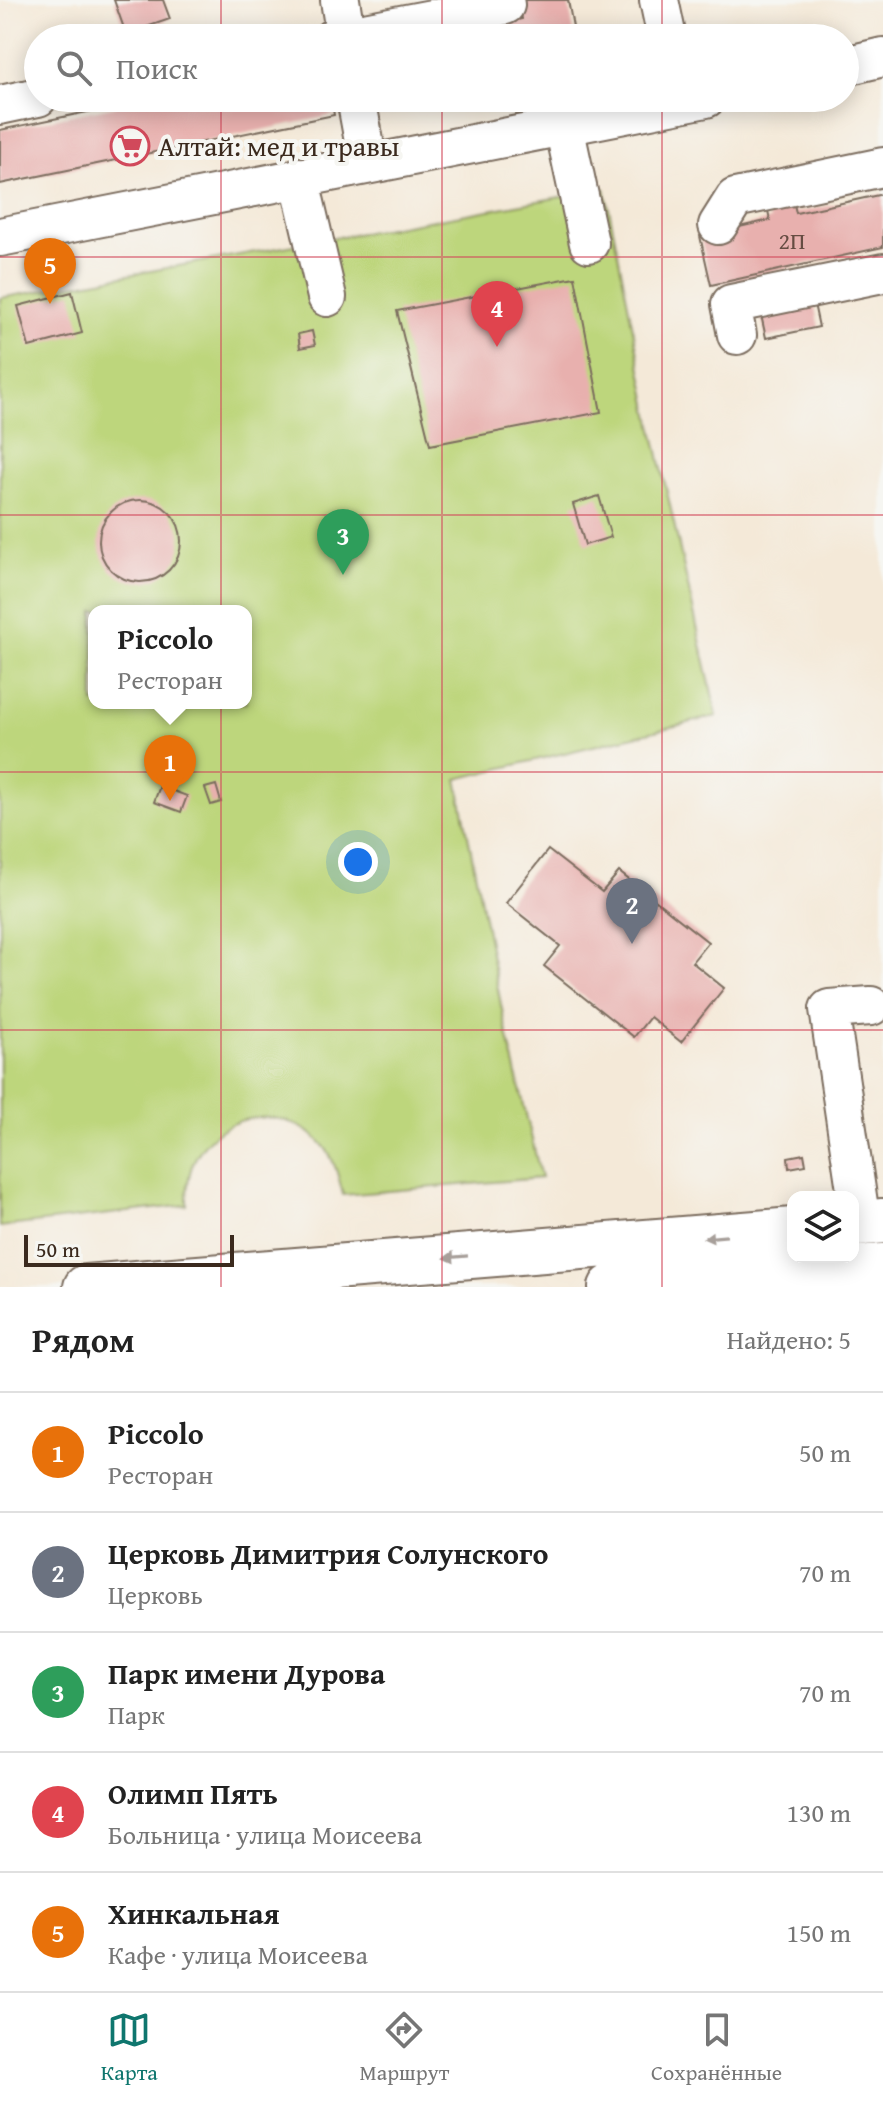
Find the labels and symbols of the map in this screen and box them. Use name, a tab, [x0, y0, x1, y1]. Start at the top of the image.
supermarket icon: Алтай: мед и травы	[109, 125, 151, 167]
place label: Алтай: мед и травы	[158, 125, 399, 166]
house number: 2П	[778, 223, 806, 258]
pin: 5	[24, 238, 76, 304]
pin: 4	[471, 281, 523, 347]
pin: 3	[317, 509, 369, 575]
pin: 1	[144, 735, 196, 801]
your location	[338, 842, 378, 882]
pin: 2	[606, 878, 658, 944]
one-way arrow	[702, 1230, 727, 1243]
scale bar	[24, 1231, 234, 1267]
one-way arrow	[443, 1251, 468, 1264]

